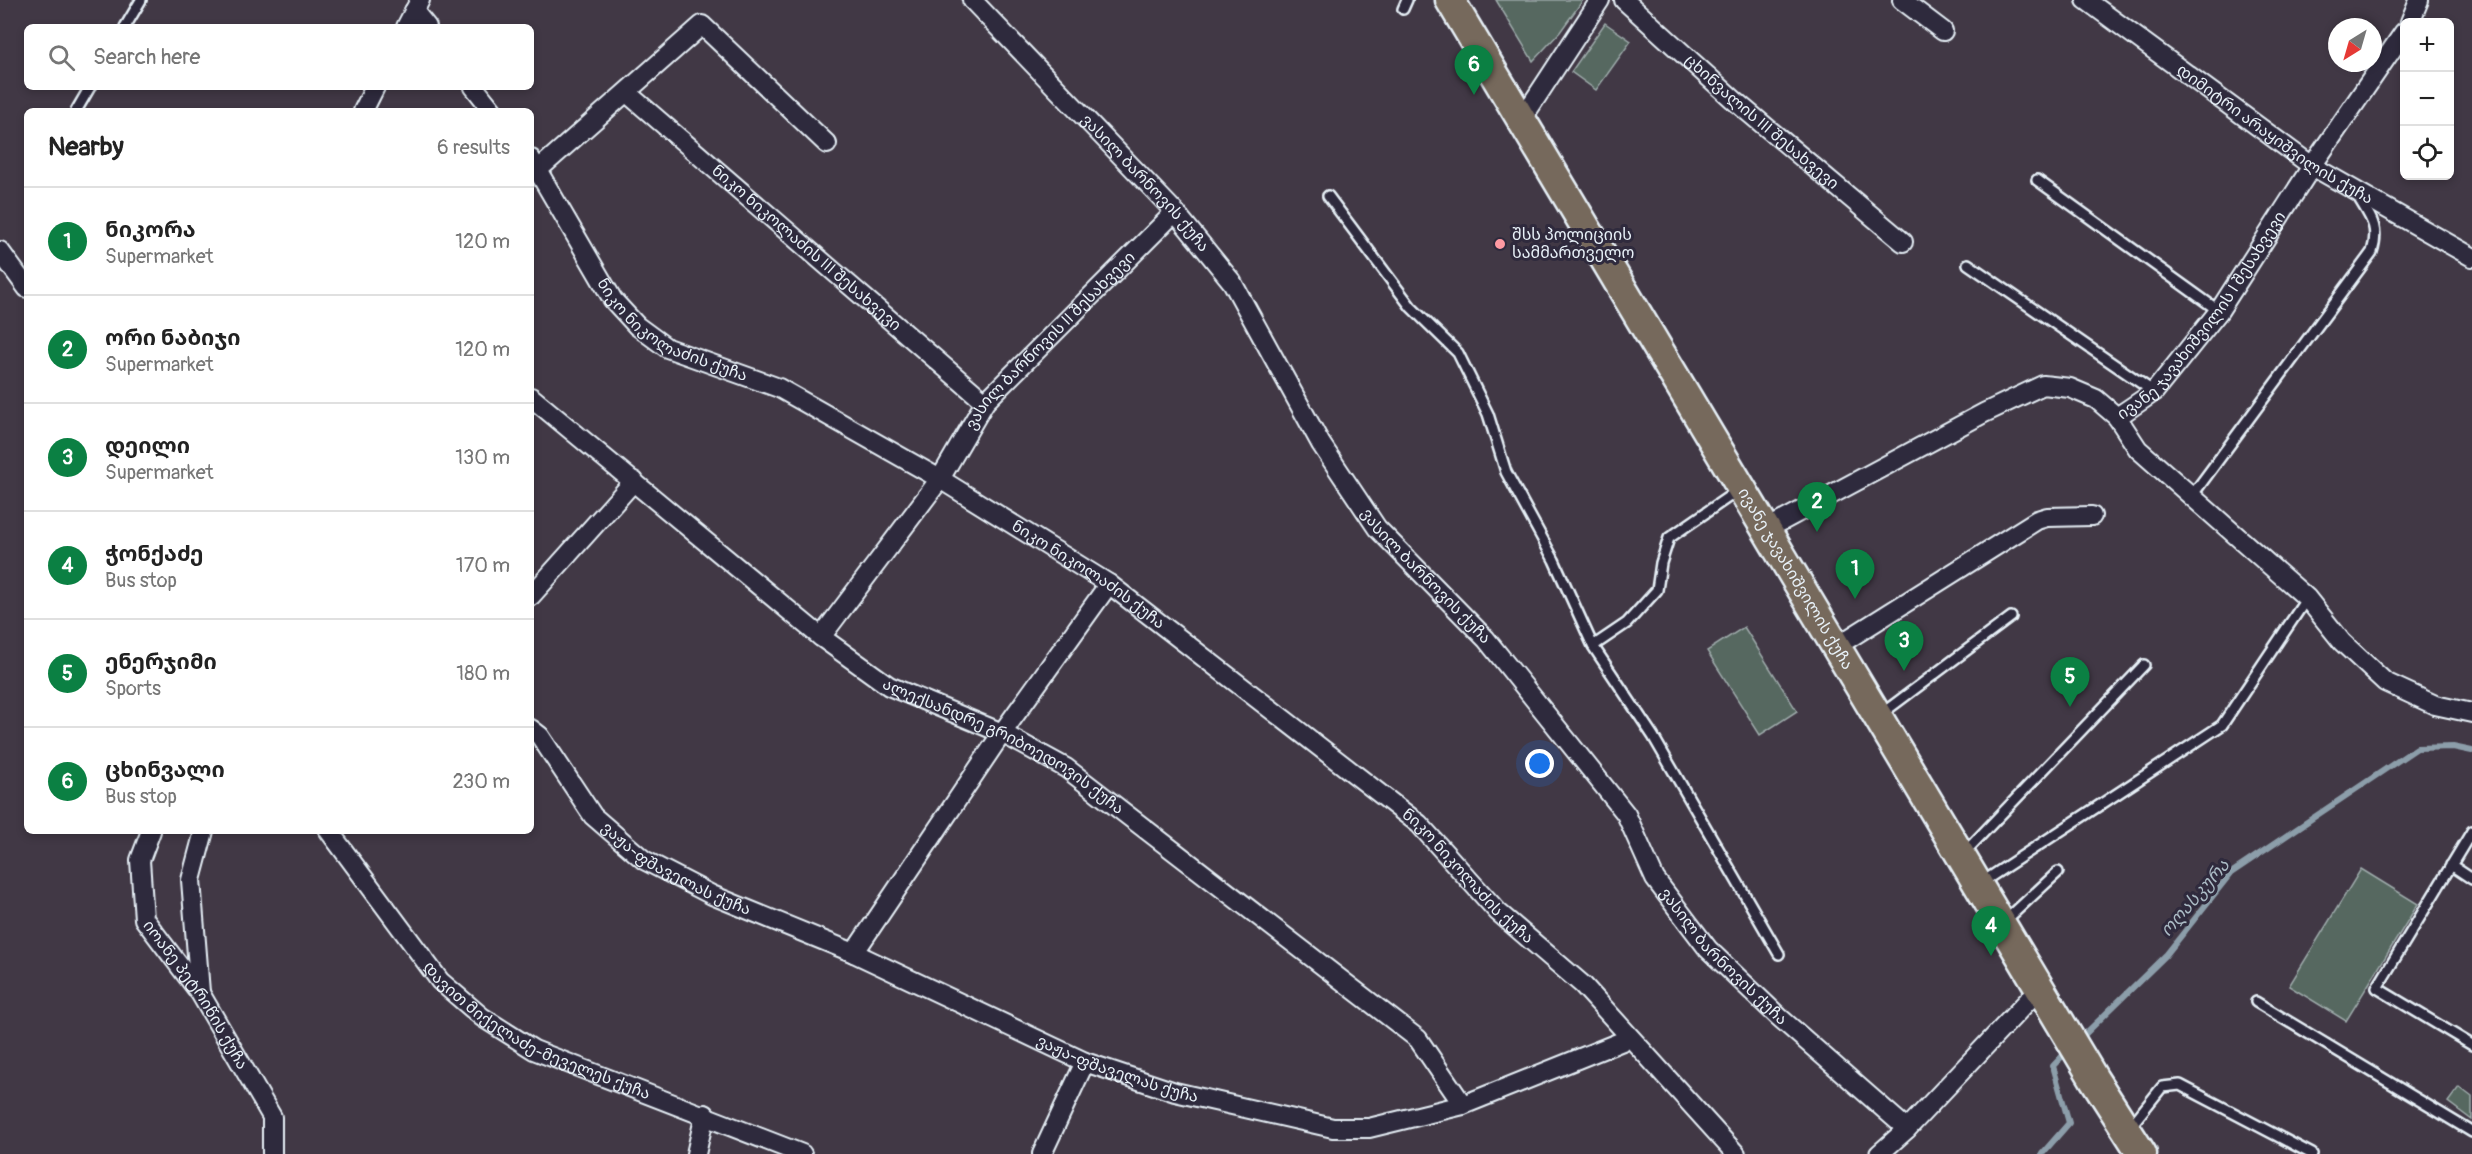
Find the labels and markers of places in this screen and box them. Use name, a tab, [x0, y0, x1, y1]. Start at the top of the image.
pin: 6	[1454, 46, 1494, 95]
place label: შსს პოლიციის სამმართველო	[1512, 225, 1634, 263]
marker: შსს პოლიციის სამმართველო	[1493, 237, 1507, 251]
pin: 2	[1798, 482, 1836, 532]
pin: 1	[1836, 550, 1874, 599]
pin: 3	[1884, 622, 1924, 671]
pin: 5	[2050, 658, 2090, 707]
pin: 4	[1972, 906, 2010, 956]

